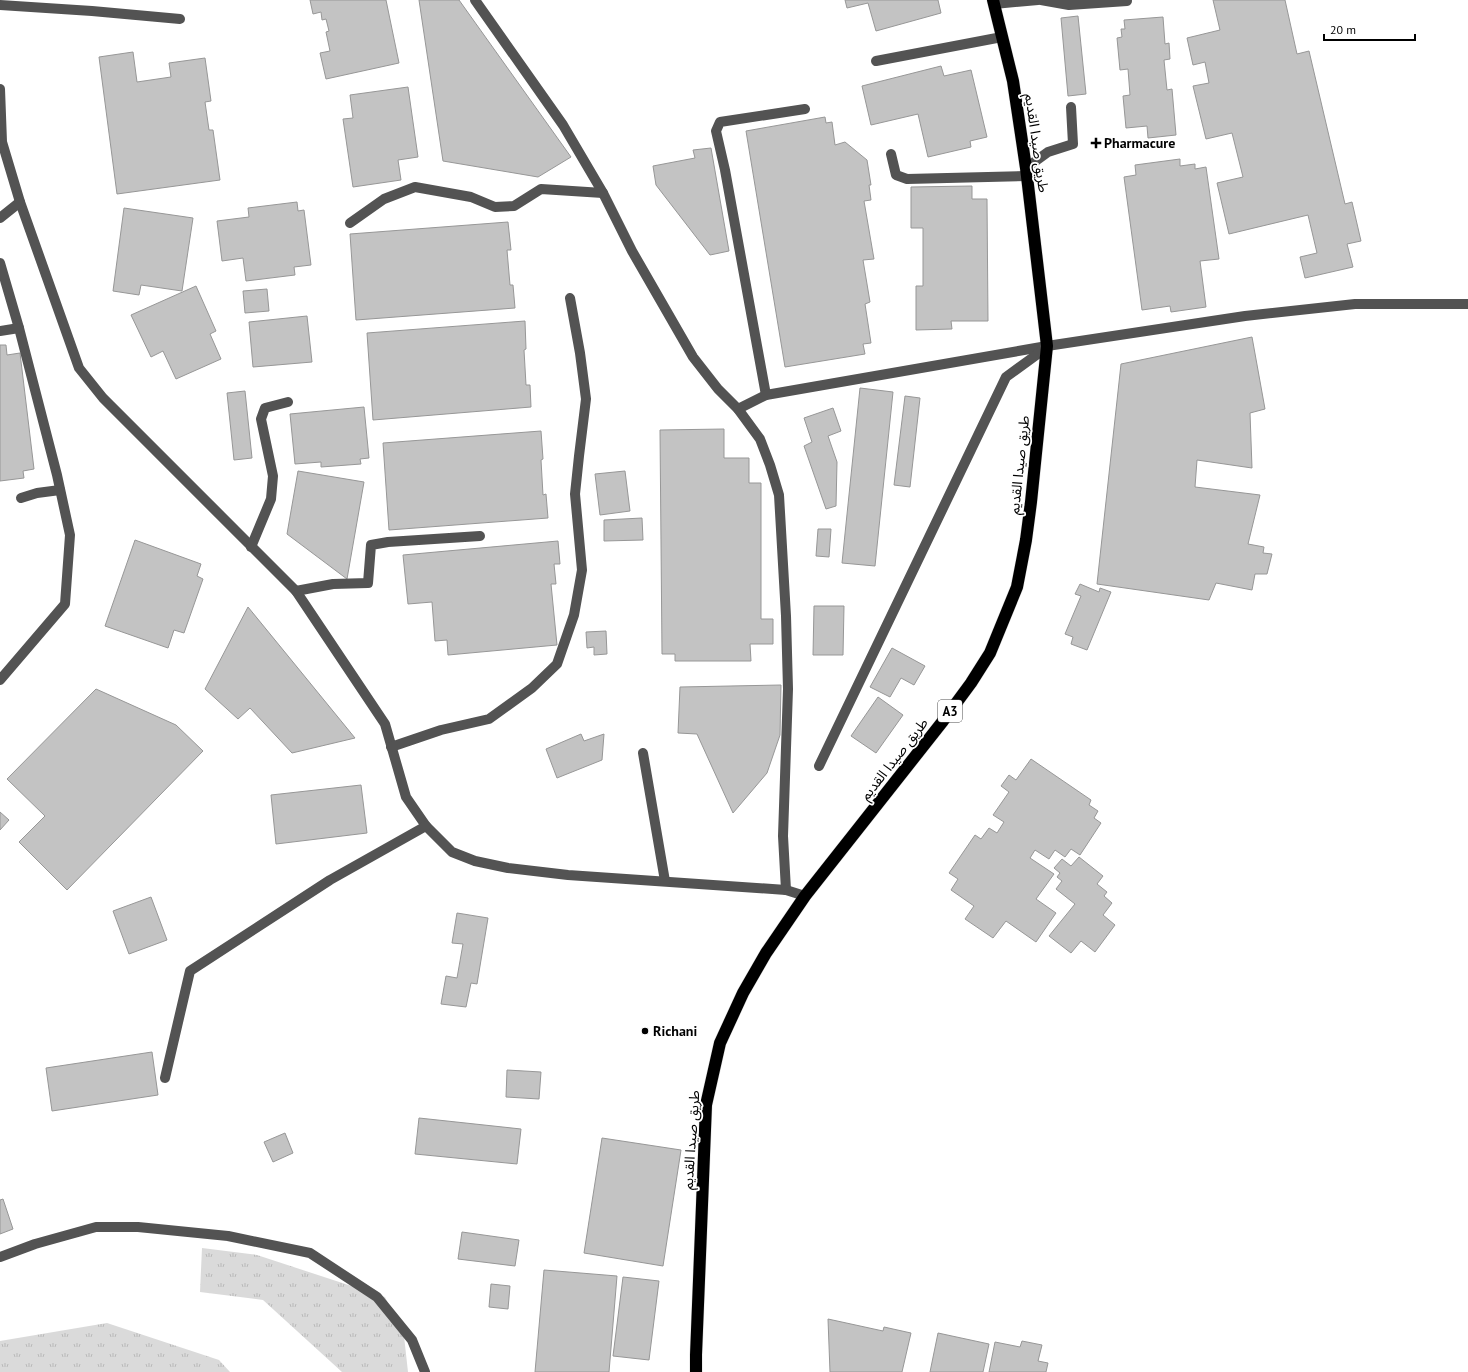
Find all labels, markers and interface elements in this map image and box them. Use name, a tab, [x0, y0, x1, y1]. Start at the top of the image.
scale bar	[1324, 16, 1415, 42]
text: 20 m	[1330, 22, 1356, 37]
street label: طريق صيدا القديم	[1019, 92, 1053, 194]
place label: Pharmacure	[1104, 134, 1175, 152]
marker: Pharmacure	[1091, 138, 1101, 148]
street label: طريق صيدا القديم	[1005, 415, 1035, 516]
road number: A3	[938, 700, 962, 722]
street label: طريق صيدا القديم	[856, 714, 933, 805]
place label: Richani	[653, 1022, 697, 1040]
marker: Richani	[640, 1026, 650, 1036]
street label: طريق صيدا القديم	[679, 1090, 705, 1190]

